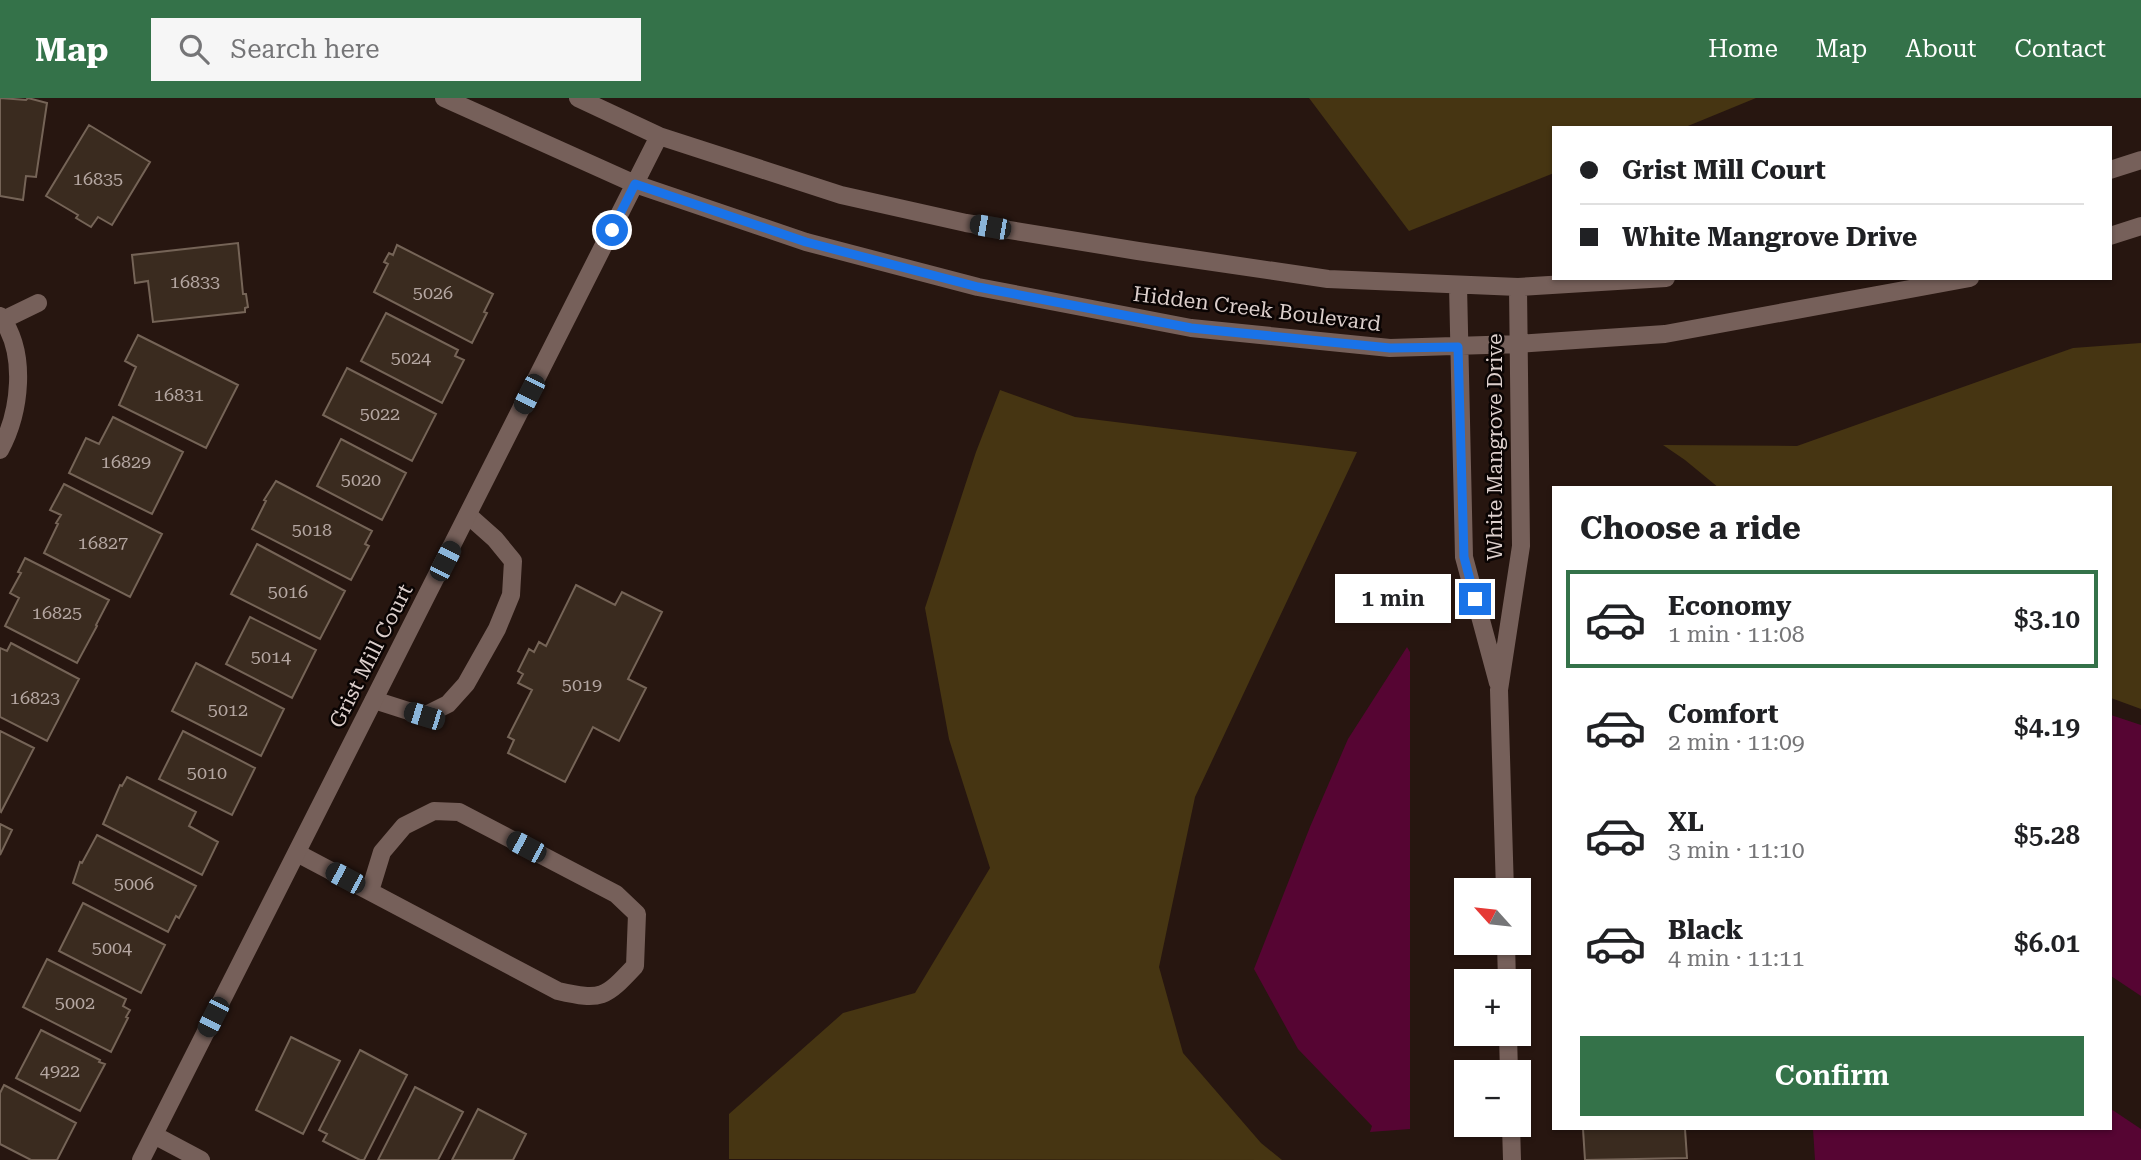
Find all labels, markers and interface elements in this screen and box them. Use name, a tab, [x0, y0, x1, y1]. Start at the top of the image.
search box	[151, 18, 641, 81]
text: Map	[35, 30, 109, 69]
icon: search	[175, 30, 213, 68]
text: Search here	[231, 34, 380, 64]
text: Home	[1708, 35, 1778, 63]
text: Map	[1816, 35, 1867, 63]
text: About	[1905, 35, 1976, 63]
text: Contact	[2014, 35, 2106, 63]
text: Grist Mill Court	[1622, 155, 1826, 185]
house number: 16835	[73, 168, 123, 189]
car	[968, 213, 1013, 241]
route start	[596, 214, 628, 246]
text: White Mangrove Drive	[1622, 222, 1917, 252]
house number: 16833	[170, 271, 220, 292]
house number: 5026	[413, 282, 453, 303]
street label: Hidden Creek Boulevard	[1132, 282, 1383, 336]
street label: White Mangrove Drive	[1483, 333, 1507, 561]
house number: 5024	[391, 347, 431, 368]
car	[511, 371, 548, 417]
house number: 16831	[154, 384, 204, 405]
house number: 5022	[360, 403, 400, 424]
house number: 16829	[101, 451, 151, 472]
house number: 5020	[341, 469, 381, 490]
text: Choose a ride	[1580, 509, 1801, 547]
house number: 5018	[292, 519, 332, 540]
house number: 16827	[78, 532, 128, 553]
car	[427, 538, 464, 584]
callout: 1 min	[1335, 574, 1450, 624]
street label: Grist Mill Court	[324, 580, 418, 732]
house number: 5016	[268, 581, 308, 602]
route end	[1459, 583, 1491, 615]
text: 1 min	[1361, 585, 1425, 612]
icon: car	[1584, 588, 1647, 651]
text: Economy	[1668, 591, 1791, 621]
house number: 16825	[32, 602, 82, 623]
text: $3.10	[2014, 604, 2080, 634]
text: 1 min · 11:08	[1668, 621, 1805, 648]
house number: 5014	[251, 646, 291, 667]
house number: 5019	[562, 674, 602, 695]
house number: 16823	[10, 687, 60, 708]
icon: car	[1584, 696, 1647, 759]
house number: 5012	[208, 699, 248, 720]
text: Comfort	[1668, 699, 1778, 729]
car	[401, 700, 448, 732]
text: $4.19	[2014, 712, 2080, 742]
text: 2 min · 11:09	[1668, 729, 1805, 756]
house number: 5010	[187, 762, 227, 783]
icon: car	[1584, 804, 1647, 867]
text: XL	[1668, 807, 1704, 837]
text: $5.28	[2014, 820, 2080, 850]
car	[503, 828, 550, 866]
text: 3 min · 11:10	[1668, 837, 1805, 864]
car	[322, 859, 369, 897]
house number: 5006	[114, 873, 154, 894]
north arrow	[1454, 878, 1531, 956]
map controls	[1454, 878, 1531, 1137]
icon: car	[1584, 912, 1647, 975]
text: Black	[1668, 915, 1743, 945]
text: $6.01	[2014, 928, 2080, 958]
house number: 5004	[92, 937, 132, 958]
text: 4 min · 11:11	[1668, 945, 1805, 972]
button: +	[1454, 969, 1531, 1046]
house number: 5002	[55, 992, 95, 1013]
car	[195, 994, 232, 1040]
button: Confirm	[1580, 1036, 2084, 1116]
house number: 4922	[40, 1060, 80, 1081]
button: −	[1454, 1060, 1531, 1137]

